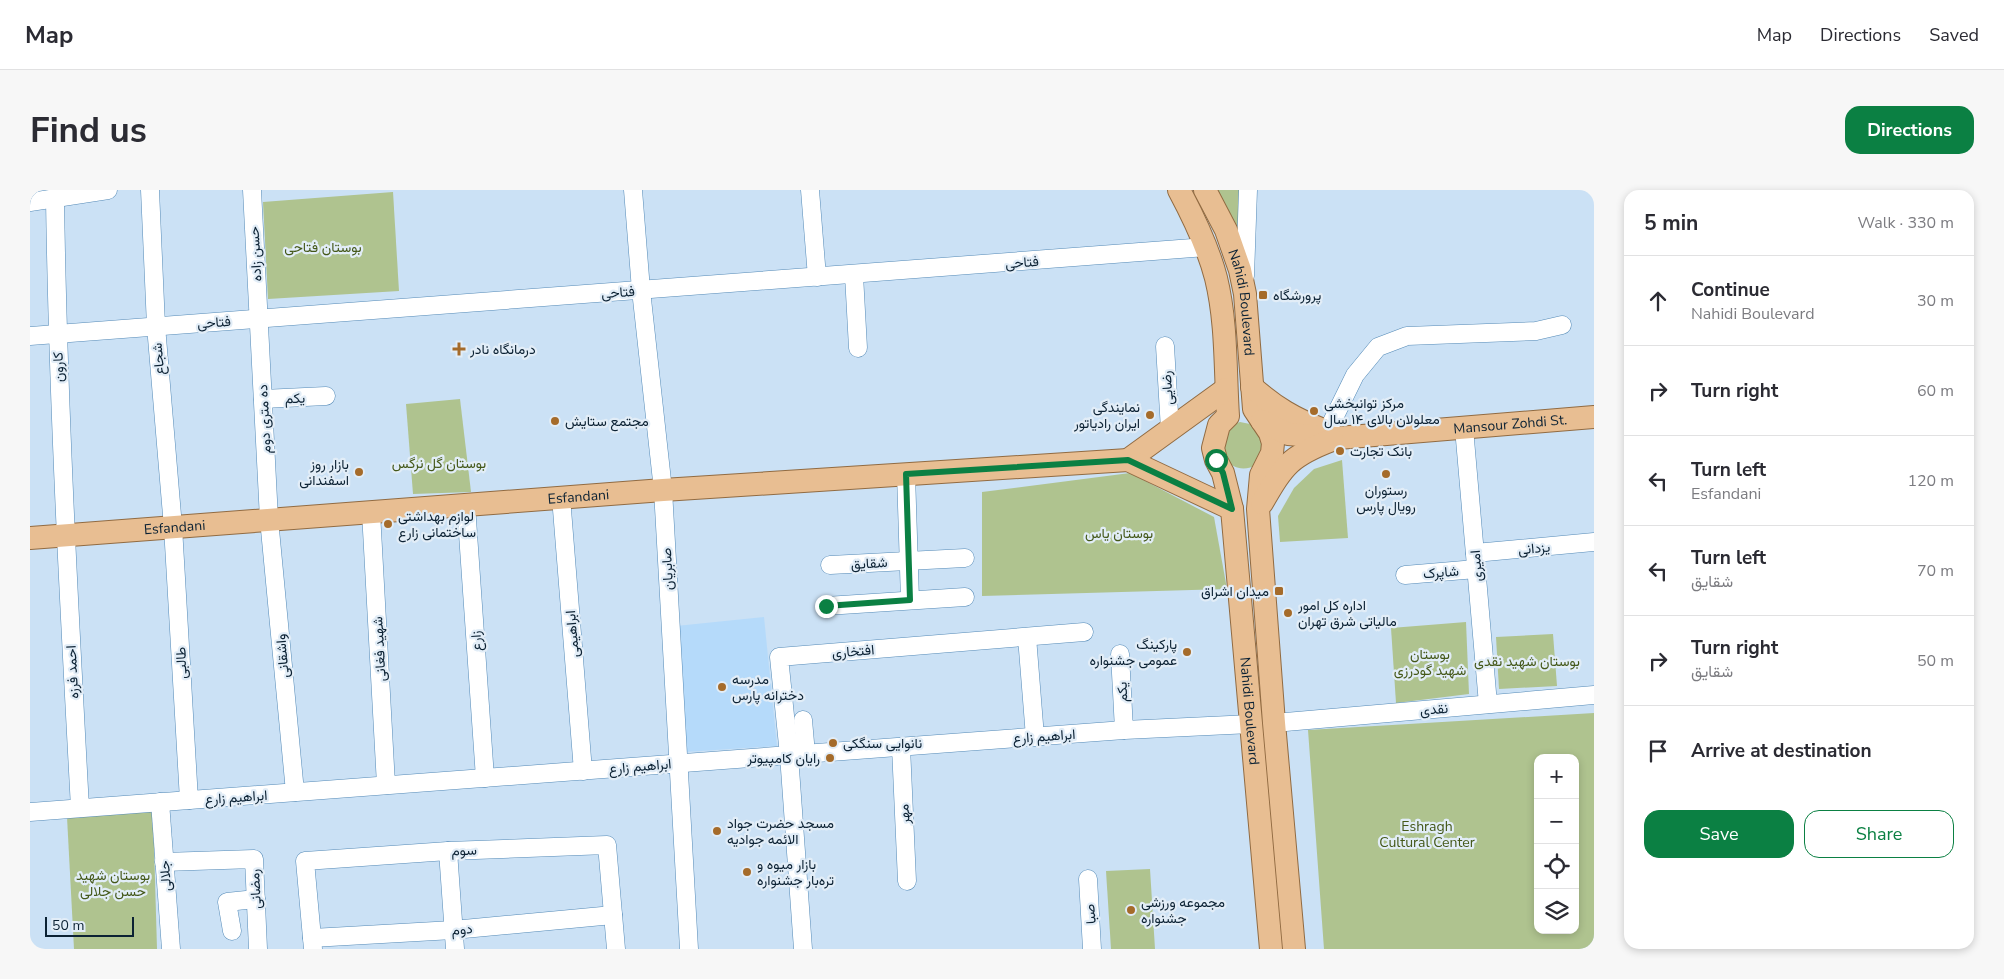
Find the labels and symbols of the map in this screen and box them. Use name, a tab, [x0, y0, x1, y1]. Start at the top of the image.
street label: حسن زاده	[245, 226, 266, 282]
park label: بوستان فتاحی	[284, 238, 362, 257]
street label: Nahidi Boulevard	[1223, 247, 1259, 357]
street label: فتاحی	[1004, 252, 1040, 273]
street label: فتاحی	[600, 282, 636, 303]
place label: پرورشگاه	[1273, 286, 1321, 305]
marker: پرورشگاه	[1257, 289, 1269, 301]
street label: فتاحی	[196, 312, 232, 333]
place label: درمانگاه نادر	[469, 340, 536, 359]
street label: شجاع	[148, 342, 170, 376]
marker: درمانگاه نادر	[452, 342, 466, 356]
street label: کارون	[48, 352, 69, 382]
street label: رضایی	[1157, 370, 1178, 406]
street label: ده متری دوم	[253, 384, 276, 454]
street label: یکم	[284, 388, 306, 409]
place label: مرکز توانبخشی معلولان بالای ۱۴ سال	[1324, 394, 1440, 429]
place label: نمایندگی ایران رادیاتور	[1073, 398, 1140, 433]
marker: مرکز توانبخشی معلولان بالای ۱۴ سال	[1308, 405, 1320, 417]
marker: نمایندگی ایران رادیاتور	[1144, 409, 1156, 421]
street label: Mansour Zohdi St.	[1453, 410, 1568, 439]
place label: مجتمع ستایش	[565, 412, 649, 432]
marker: مجتمع ستایش	[549, 415, 561, 427]
place label: بانک تجارت	[1350, 442, 1412, 461]
marker: بانک تجارت	[1334, 445, 1346, 457]
route start	[1205, 449, 1228, 472]
park label: بوستان گل نرگس	[392, 454, 486, 473]
place label: بازار روز اسفندانی	[299, 455, 349, 490]
marker: بازار روز اسفندانی	[353, 466, 365, 478]
marker: رستوران رویال پارس	[1380, 468, 1392, 480]
place label: رستوران رویال پارس	[1356, 481, 1416, 516]
street label: Esfandani	[547, 485, 610, 509]
place label: لوازم بهداشتی ساختمانی زارع	[398, 507, 476, 543]
street label: Esfandani	[143, 516, 206, 539]
marker: لوازم بهداشتی ساختمانی زارع	[382, 518, 394, 530]
park label: بوستان یاس	[1085, 524, 1153, 543]
street label: یزدانی	[1517, 538, 1551, 559]
street label: صابریان	[657, 547, 678, 591]
street label: امیری	[1466, 549, 1487, 583]
street label: شقایق	[850, 553, 888, 574]
street label: شاپرک	[1422, 561, 1460, 584]
place label: میدان اشراق	[1201, 582, 1269, 601]
marker: میدان اشراق	[1273, 585, 1285, 597]
route end	[815, 595, 838, 618]
place label: اداره کل امور مالیاتی شرق تهران	[1297, 596, 1397, 631]
marker: اداره کل امور مالیاتی شرق تهران	[1282, 607, 1294, 619]
street label: ابراهیمی	[561, 610, 584, 658]
street label: شهید فغانی	[368, 616, 391, 682]
street label: زارع	[466, 630, 488, 652]
street label: واشقانی	[271, 633, 294, 679]
place label: پارکینگ عمومی جشنواره	[1089, 635, 1177, 670]
street label: افتخاری	[831, 640, 875, 663]
street label: احمد فرزه	[62, 645, 83, 699]
park label: بوستان شهید گودرزی	[1394, 645, 1466, 680]
street label: طالبی	[171, 646, 192, 679]
marker: پارکینگ عمومی جشنواره	[1181, 646, 1193, 658]
park label: بوستان شهید نقدی	[1474, 652, 1580, 671]
street label: Nahidi Boulevard	[1235, 656, 1264, 766]
place label: مدرسه دخترانه پارس	[732, 670, 804, 705]
marker: مدرسه دخترانه پارس	[716, 681, 728, 693]
street label: یکم	[1113, 681, 1132, 703]
street label: نقدی	[1419, 699, 1449, 720]
street label: ابراهیم زارع	[1012, 725, 1076, 749]
place label: نانوایی سنگکی	[843, 734, 922, 753]
marker: نانوایی سنگکی	[827, 737, 839, 749]
place label: رایان کامپیوتر	[746, 749, 820, 768]
marker: رایان کامپیوتر	[824, 752, 836, 764]
street label: ابراهیم زارع	[608, 754, 672, 780]
street label: ابراهیم زارع	[204, 786, 268, 810]
street label: مهر	[894, 804, 915, 825]
place label: مسجد حضرت جواد الائمه جوادیه	[727, 814, 834, 849]
park label: Eshragh Cultural Center	[1379, 817, 1475, 852]
marker: مسجد حضرت جواد الائمه جوادیه	[711, 825, 723, 837]
street label: سوم	[451, 841, 477, 860]
place label: بازار میوه و تره‌بار جشنواره	[757, 855, 834, 890]
street label: جلالی	[155, 860, 176, 892]
park label: بوستان شهید حسن جلالی	[76, 866, 150, 901]
marker: بازار میوه و تره‌بار جشنواره	[741, 866, 753, 878]
street label: رمضانی	[245, 868, 266, 909]
place label: مجموعه ورزشی جشنواره	[1141, 893, 1225, 928]
street label: صبا	[1080, 903, 1101, 925]
marker: مجموعه ورزشی جشنواره	[1125, 904, 1137, 916]
scale bar	[45, 914, 134, 937]
street label: دوم	[451, 919, 474, 940]

